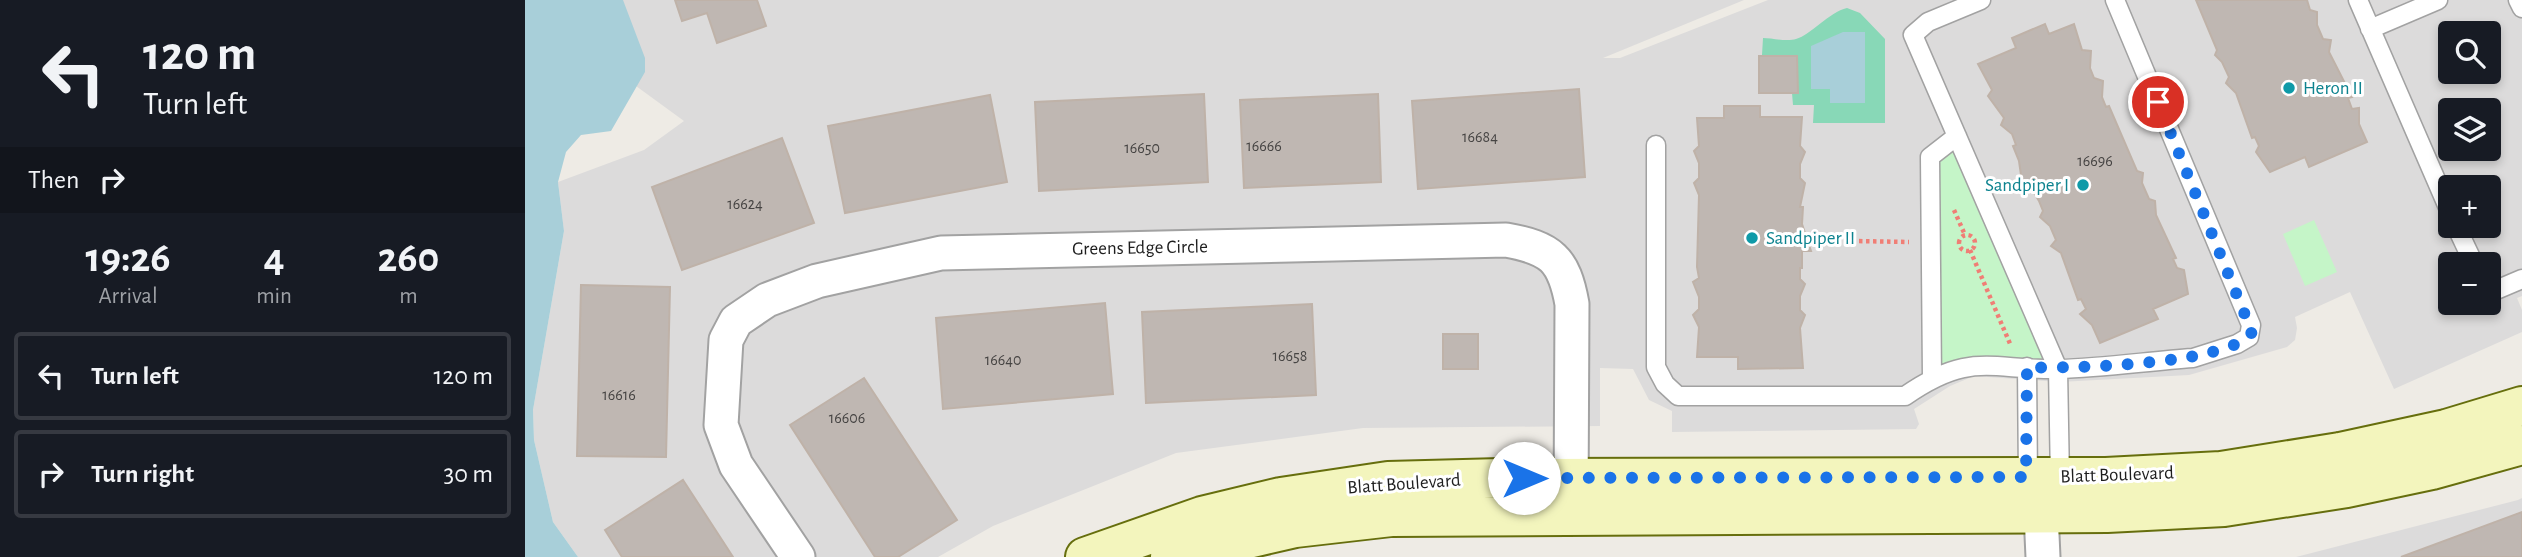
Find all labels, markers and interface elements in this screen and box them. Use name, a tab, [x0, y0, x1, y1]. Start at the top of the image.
map controls	[2438, 21, 2501, 315]
button: search	[2438, 21, 2501, 84]
icon: left	[28, 28, 119, 119]
text: 120 m	[143, 30, 256, 79]
pin	[2128, 72, 2188, 132]
place label: Heron II	[2303, 79, 2363, 98]
marker: Heron II	[2281, 80, 2297, 96]
icon: arrive	[2139, 83, 2177, 121]
text: Turn left	[143, 88, 247, 120]
button: layers	[2438, 98, 2501, 161]
house number: 16684	[1462, 129, 1498, 145]
house number: 16666	[1246, 138, 1282, 154]
house number: 16650	[1124, 140, 1160, 156]
house number: 16696	[2077, 153, 2113, 169]
icon: right	[93, 161, 131, 199]
text: Then	[28, 167, 79, 193]
button: +	[2438, 175, 2501, 238]
place label: Sandpiper I	[1985, 176, 2069, 195]
marker: Sandpiper I	[2075, 177, 2091, 193]
house number: 16624	[727, 196, 763, 212]
place label: Sandpiper II	[1766, 229, 1855, 248]
marker: Sandpiper II	[1744, 230, 1760, 246]
text: 19:26	[86, 237, 171, 279]
text: 4	[263, 237, 285, 279]
text: 260	[377, 237, 439, 279]
street label: Greens Edge Circle	[1072, 237, 1208, 259]
button: −	[2438, 252, 2501, 315]
text: Arrival	[98, 285, 158, 308]
text: min	[256, 285, 292, 308]
text: m	[399, 285, 418, 308]
house number: 16658	[1273, 348, 1307, 364]
house number: 16640	[985, 352, 1021, 368]
icon: left	[32, 357, 70, 395]
text: Turn left	[91, 363, 179, 389]
text: 120 m	[433, 363, 493, 389]
house number: 16616	[602, 387, 636, 403]
house number: 16606	[829, 410, 865, 426]
position arrow	[1487, 441, 1561, 515]
icon: right	[32, 455, 70, 493]
text: Turn right	[91, 461, 194, 487]
text: 30 m	[443, 461, 493, 487]
street label: Blatt Boulevard	[2060, 464, 2174, 486]
street label: Blatt Boulevard	[1347, 471, 1462, 497]

